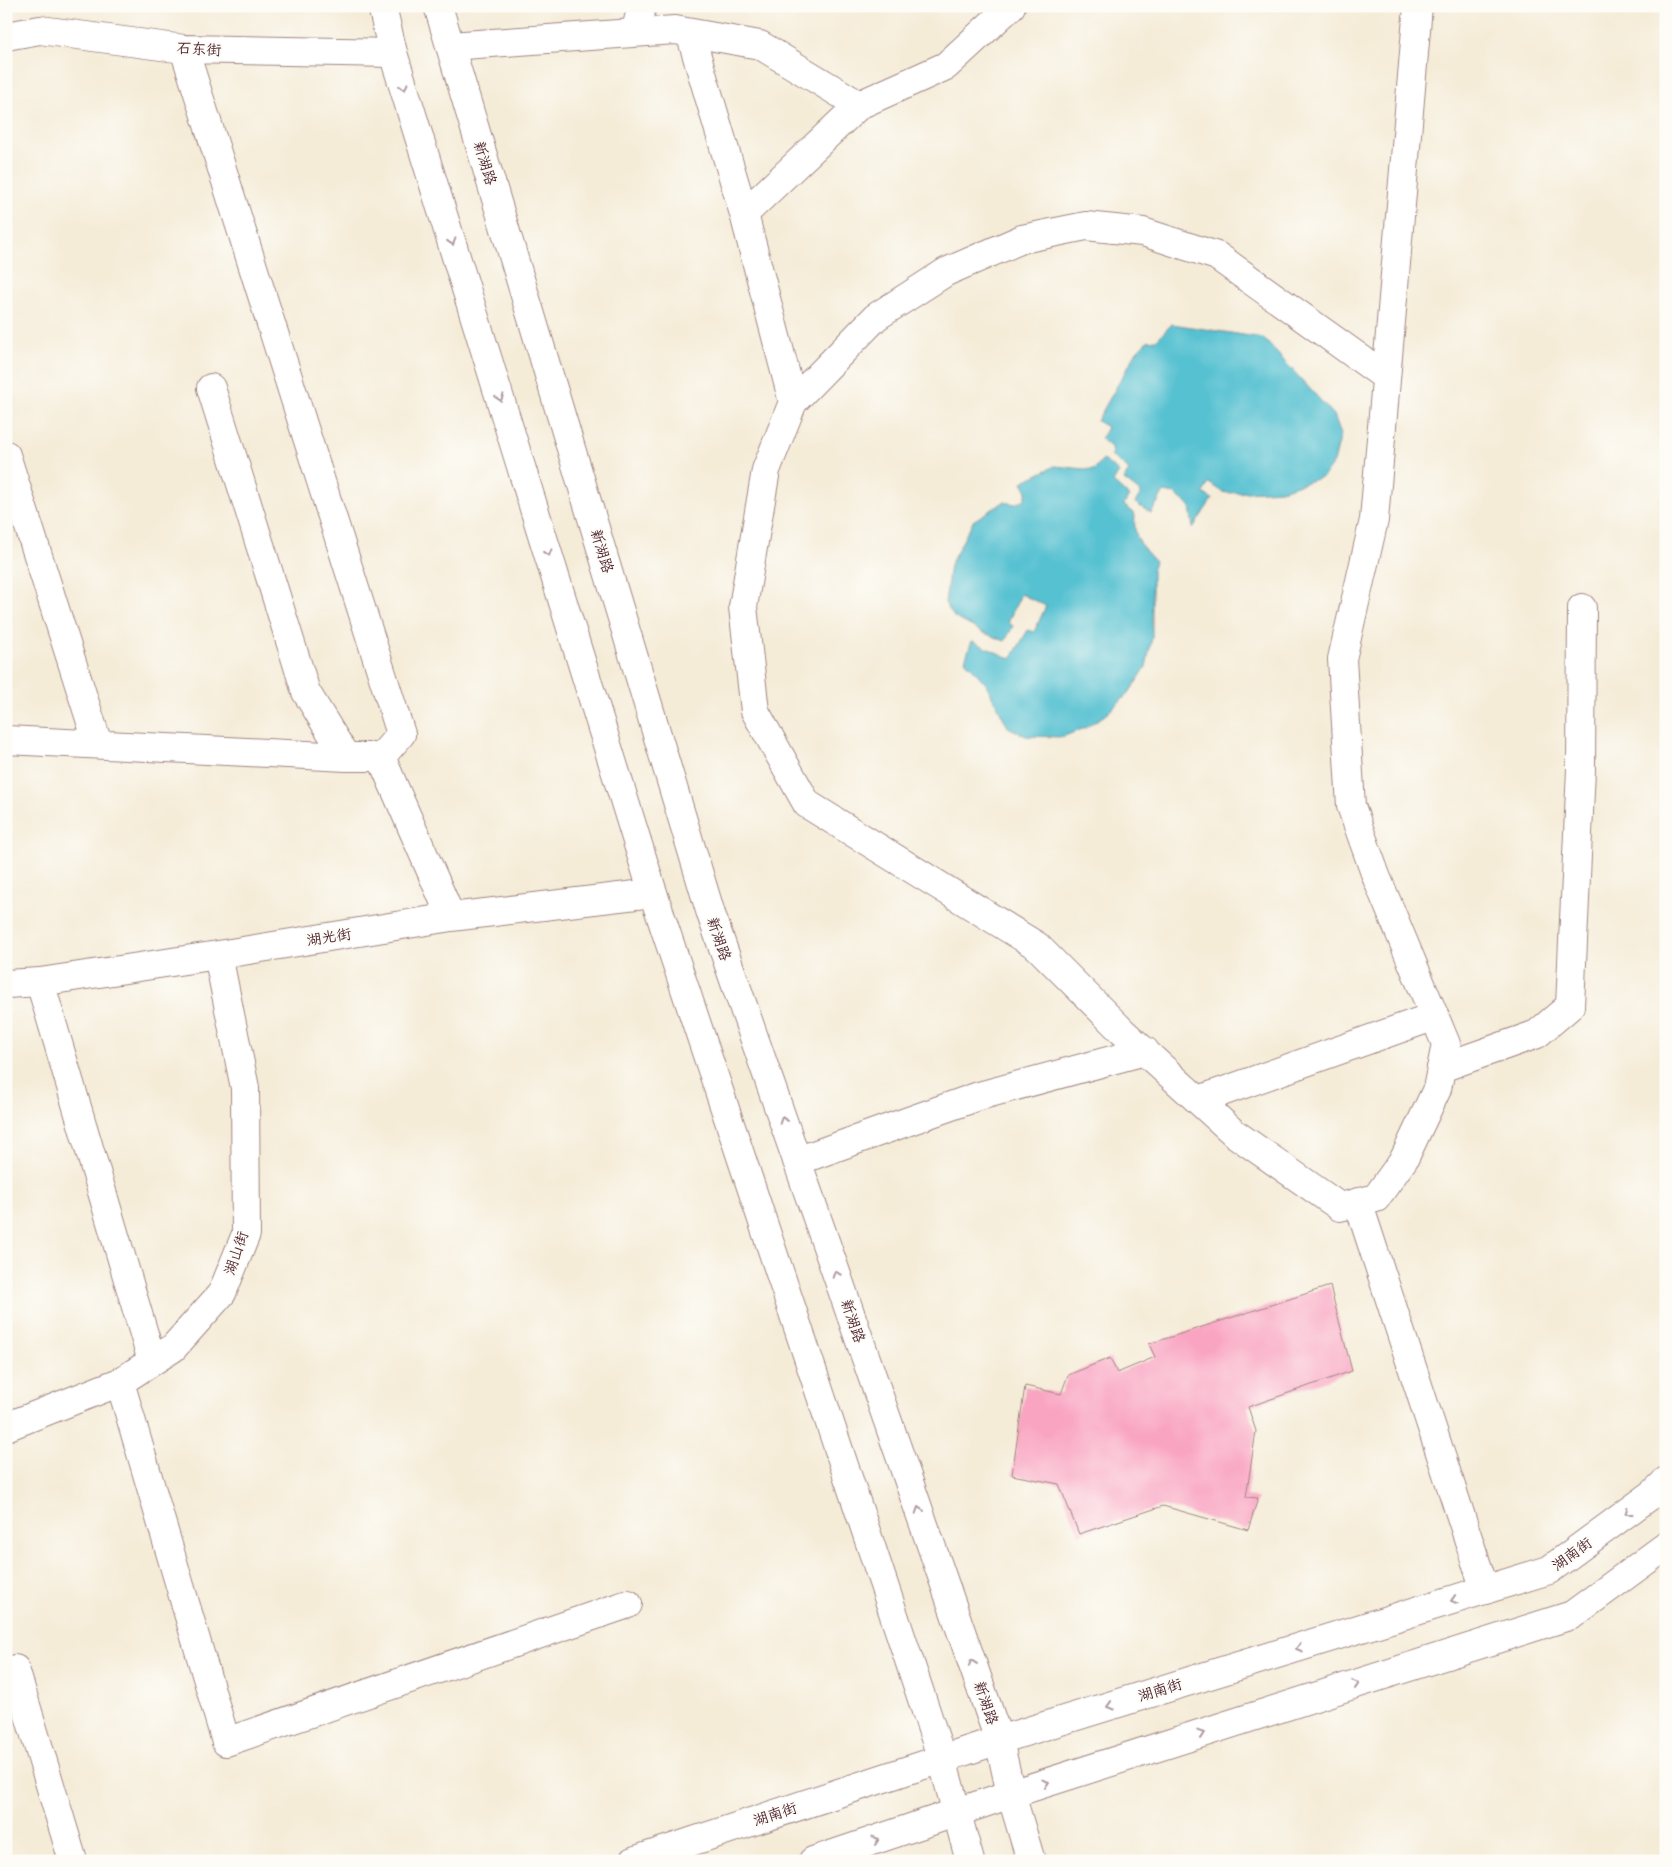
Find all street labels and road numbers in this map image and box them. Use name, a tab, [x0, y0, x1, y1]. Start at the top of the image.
street label: 石东街	[176, 39, 222, 59]
street label: 新湖路	[470, 139, 500, 187]
street label: 新湖路	[587, 527, 617, 575]
street label: 新湖路	[703, 915, 735, 963]
street label: 湖光街	[305, 925, 353, 949]
street label: 湖山街	[220, 1229, 252, 1277]
street label: 新湖路	[837, 1297, 869, 1345]
street label: 湖南街	[1549, 1533, 1595, 1575]
street label: 湖南街	[1136, 1675, 1184, 1705]
street label: 新湖路	[970, 1679, 1002, 1727]
street label: 湖南街	[751, 1798, 799, 1830]

